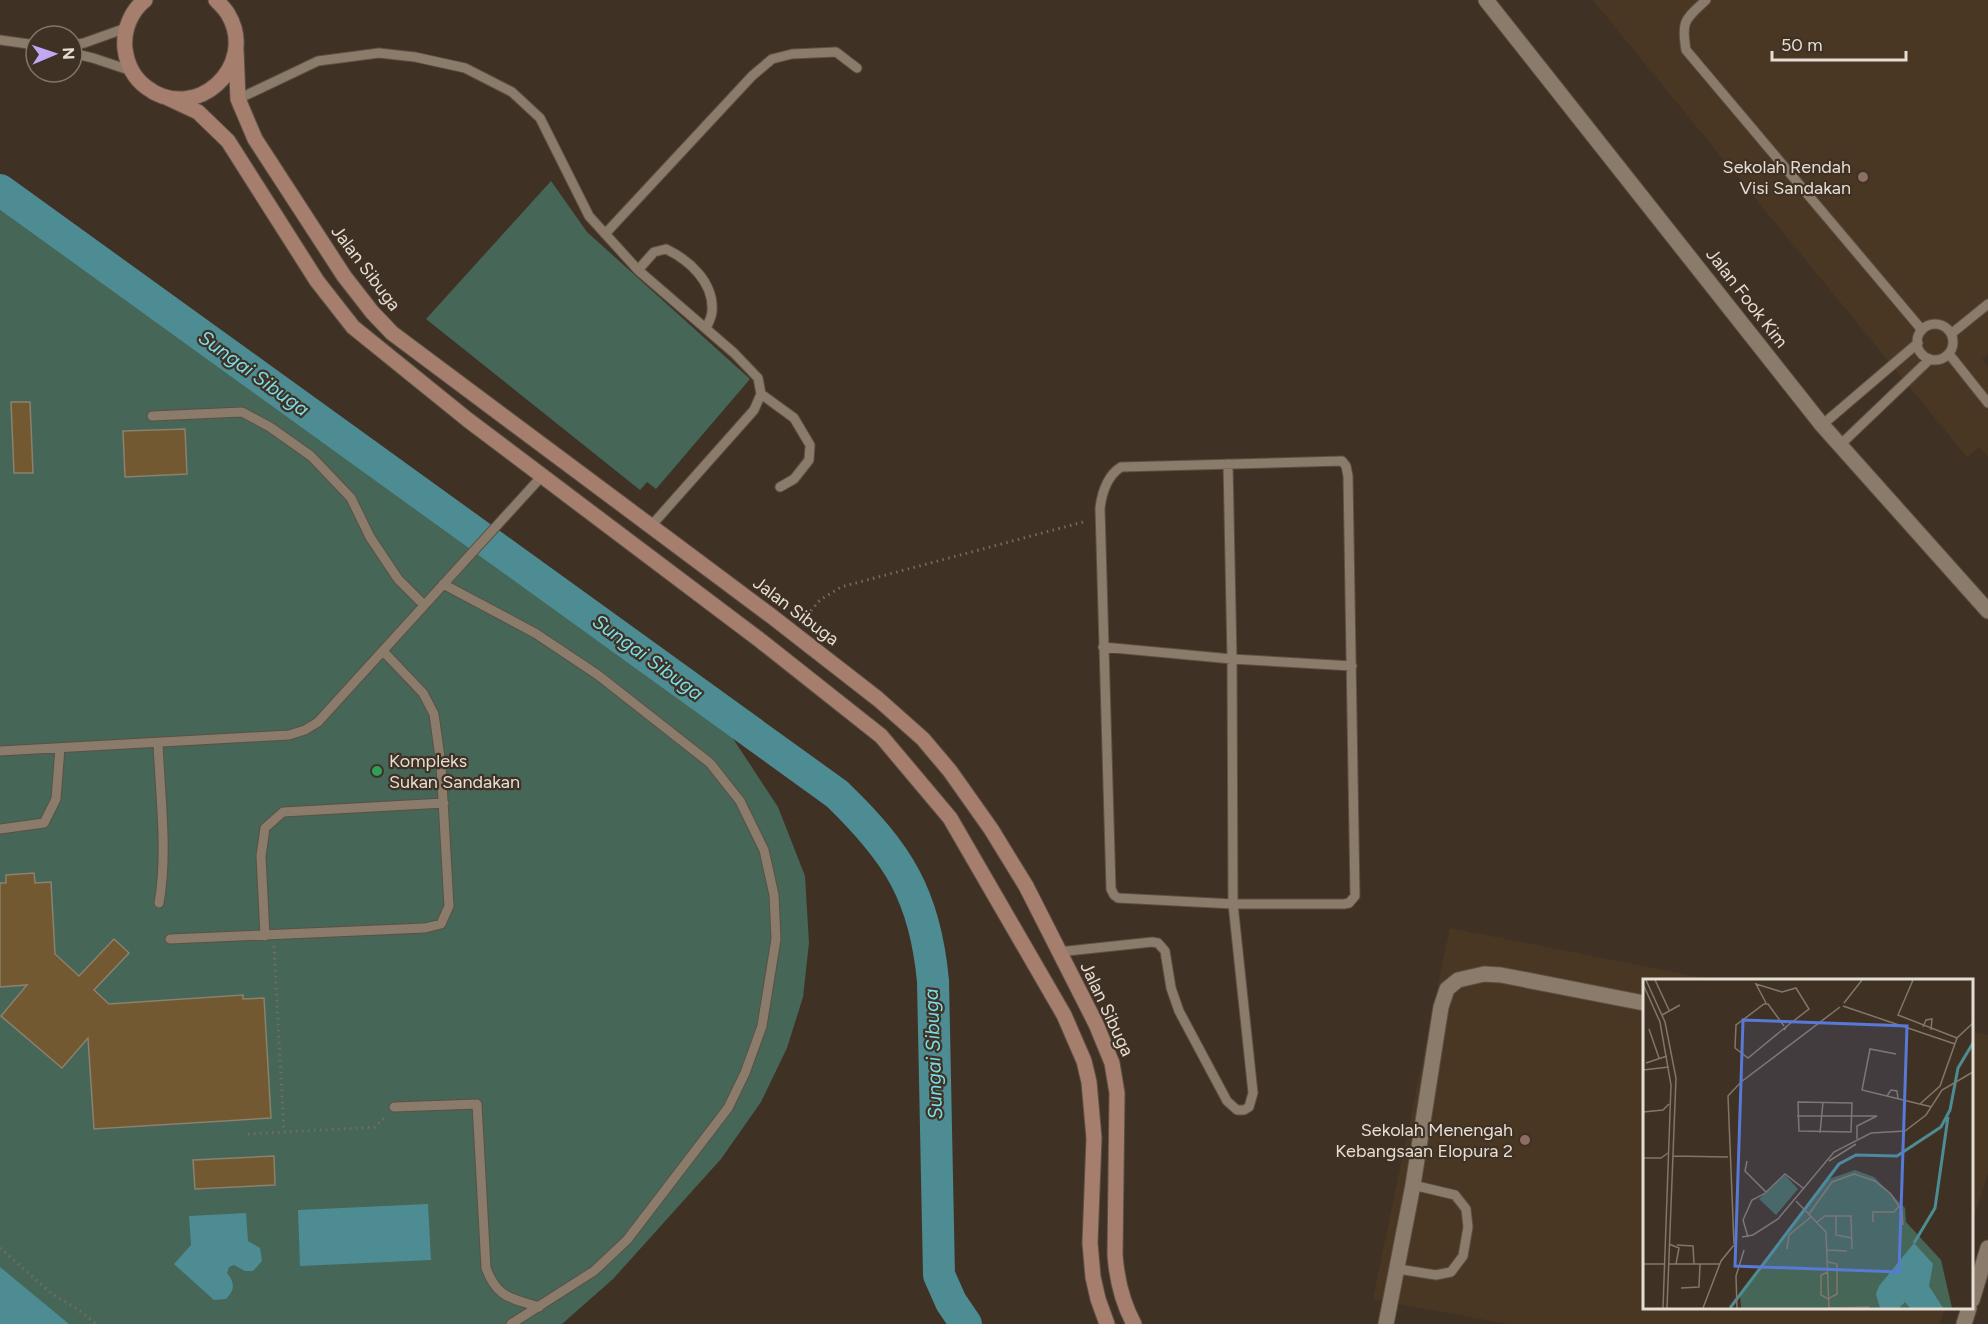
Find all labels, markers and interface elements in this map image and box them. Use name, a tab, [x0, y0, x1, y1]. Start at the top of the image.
north arrow	[24, 24, 84, 84]
scale bar	[1772, 24, 1906, 62]
text: 50 m	[1781, 34, 1823, 56]
text: N	[59, 47, 78, 60]
place label: Sekolah Rendah Visi Sandakan	[1723, 156, 1851, 199]
marker: Sekolah Rendah Visi Sandakan	[1856, 170, 1870, 184]
street label: Jalan Sibuga	[327, 221, 405, 315]
street label: Jalan Fook Kim	[1701, 244, 1793, 352]
water label: Sungai Sibuga	[194, 325, 314, 421]
street label: Jalan Sibuga	[749, 572, 843, 650]
water label: Sungai Sibuga	[588, 609, 708, 705]
place label: Kompleks Sukan Sandakan	[389, 750, 520, 793]
marker: Kompleks Sukan Sandakan	[370, 764, 384, 778]
street label: Jalan Sibuga	[1076, 958, 1138, 1060]
inset map	[1643, 979, 1973, 1309]
water label: Sungai Sibuga	[919, 988, 947, 1120]
place label: Sekolah Menengah Kebangsaan Elopura 2	[1335, 1119, 1513, 1162]
marker: Sekolah Menengah Kebangsaan Elopura 2	[1518, 1133, 1532, 1147]

